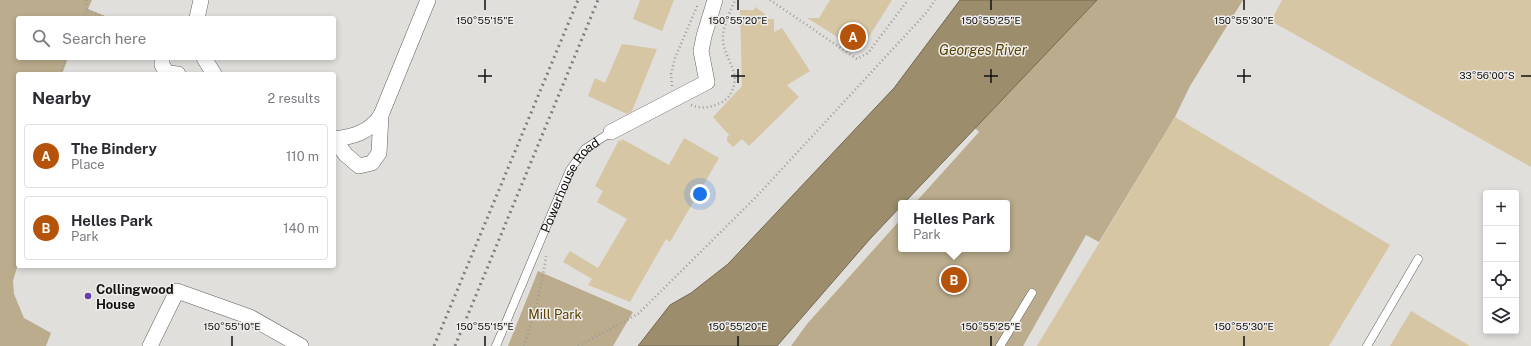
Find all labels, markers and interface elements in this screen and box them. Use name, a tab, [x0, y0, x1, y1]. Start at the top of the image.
text: 150°55'15"E	[456, 14, 514, 26]
text: 150°55'20"E	[708, 14, 768, 26]
text: 150°55'25"E	[961, 14, 1021, 26]
text: 150°55'30"E	[1214, 14, 1274, 26]
search box	[16, 16, 336, 60]
pin: A	[840, 22, 866, 52]
icon: search	[30, 27, 52, 49]
text: Search here	[62, 30, 146, 47]
water label: Georges River	[939, 42, 1028, 58]
text: 33°56'00"S	[1459, 69, 1515, 81]
text: Nearby	[32, 88, 91, 108]
text: 2 results	[268, 91, 320, 106]
street label: Powerhouse Road	[538, 135, 602, 235]
text: The Bindery	[71, 140, 157, 157]
text: A	[41, 149, 51, 164]
text: 110 m	[286, 149, 319, 164]
text: Place	[71, 157, 105, 172]
your location	[690, 184, 710, 204]
map controls	[1483, 190, 1519, 334]
button: +	[1483, 190, 1519, 226]
popup	[898, 200, 1010, 252]
text: Helles Park	[913, 210, 995, 227]
text: Helles Park	[71, 212, 153, 229]
text: B	[42, 221, 50, 236]
text: 140 m	[283, 221, 319, 236]
button: −	[1483, 226, 1519, 262]
text: Park	[913, 227, 941, 242]
text: Park	[71, 229, 99, 244]
button: locate	[1483, 262, 1519, 298]
pin: B	[941, 265, 967, 295]
place label: Collingwood House	[96, 282, 174, 312]
marker: Collingwood House	[83, 291, 93, 301]
button: layers	[1483, 298, 1519, 334]
park label: Mill Park	[528, 307, 582, 322]
text: 150°55'10"E	[203, 320, 261, 332]
text: 150°55'15"E	[456, 320, 514, 332]
text: 150°55'20"E	[708, 320, 768, 332]
text: 150°55'25"E	[961, 320, 1021, 332]
text: 150°55'30"E	[1214, 320, 1274, 332]

